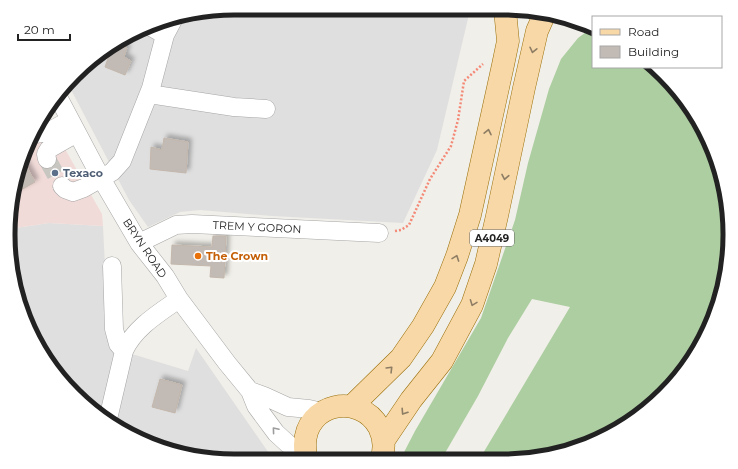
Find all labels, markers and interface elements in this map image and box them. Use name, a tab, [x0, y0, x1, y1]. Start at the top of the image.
scale bar	[18, 16, 70, 42]
legend	[592, 16, 722, 68]
text: 20 m	[24, 22, 55, 37]
text: Road	[628, 24, 659, 39]
text: Building	[628, 44, 679, 59]
one-way arrow	[529, 47, 537, 53]
one-way arrow	[483, 129, 491, 135]
place label: Texaco	[63, 166, 103, 180]
marker: Texaco	[50, 168, 60, 178]
one-way arrow	[502, 174, 510, 180]
street label: BRYN ROAD	[120, 216, 170, 280]
street label: TREM Y GORON	[212, 218, 302, 236]
road number: A4049	[470, 230, 514, 246]
place label: The Crown	[206, 249, 268, 263]
marker: The Crown	[193, 251, 203, 261]
one-way arrow	[452, 255, 460, 262]
one-way arrow	[469, 299, 477, 306]
one-way arrow	[385, 366, 393, 374]
one-way arrow	[401, 408, 408, 415]
one-way arrow	[272, 427, 279, 435]

